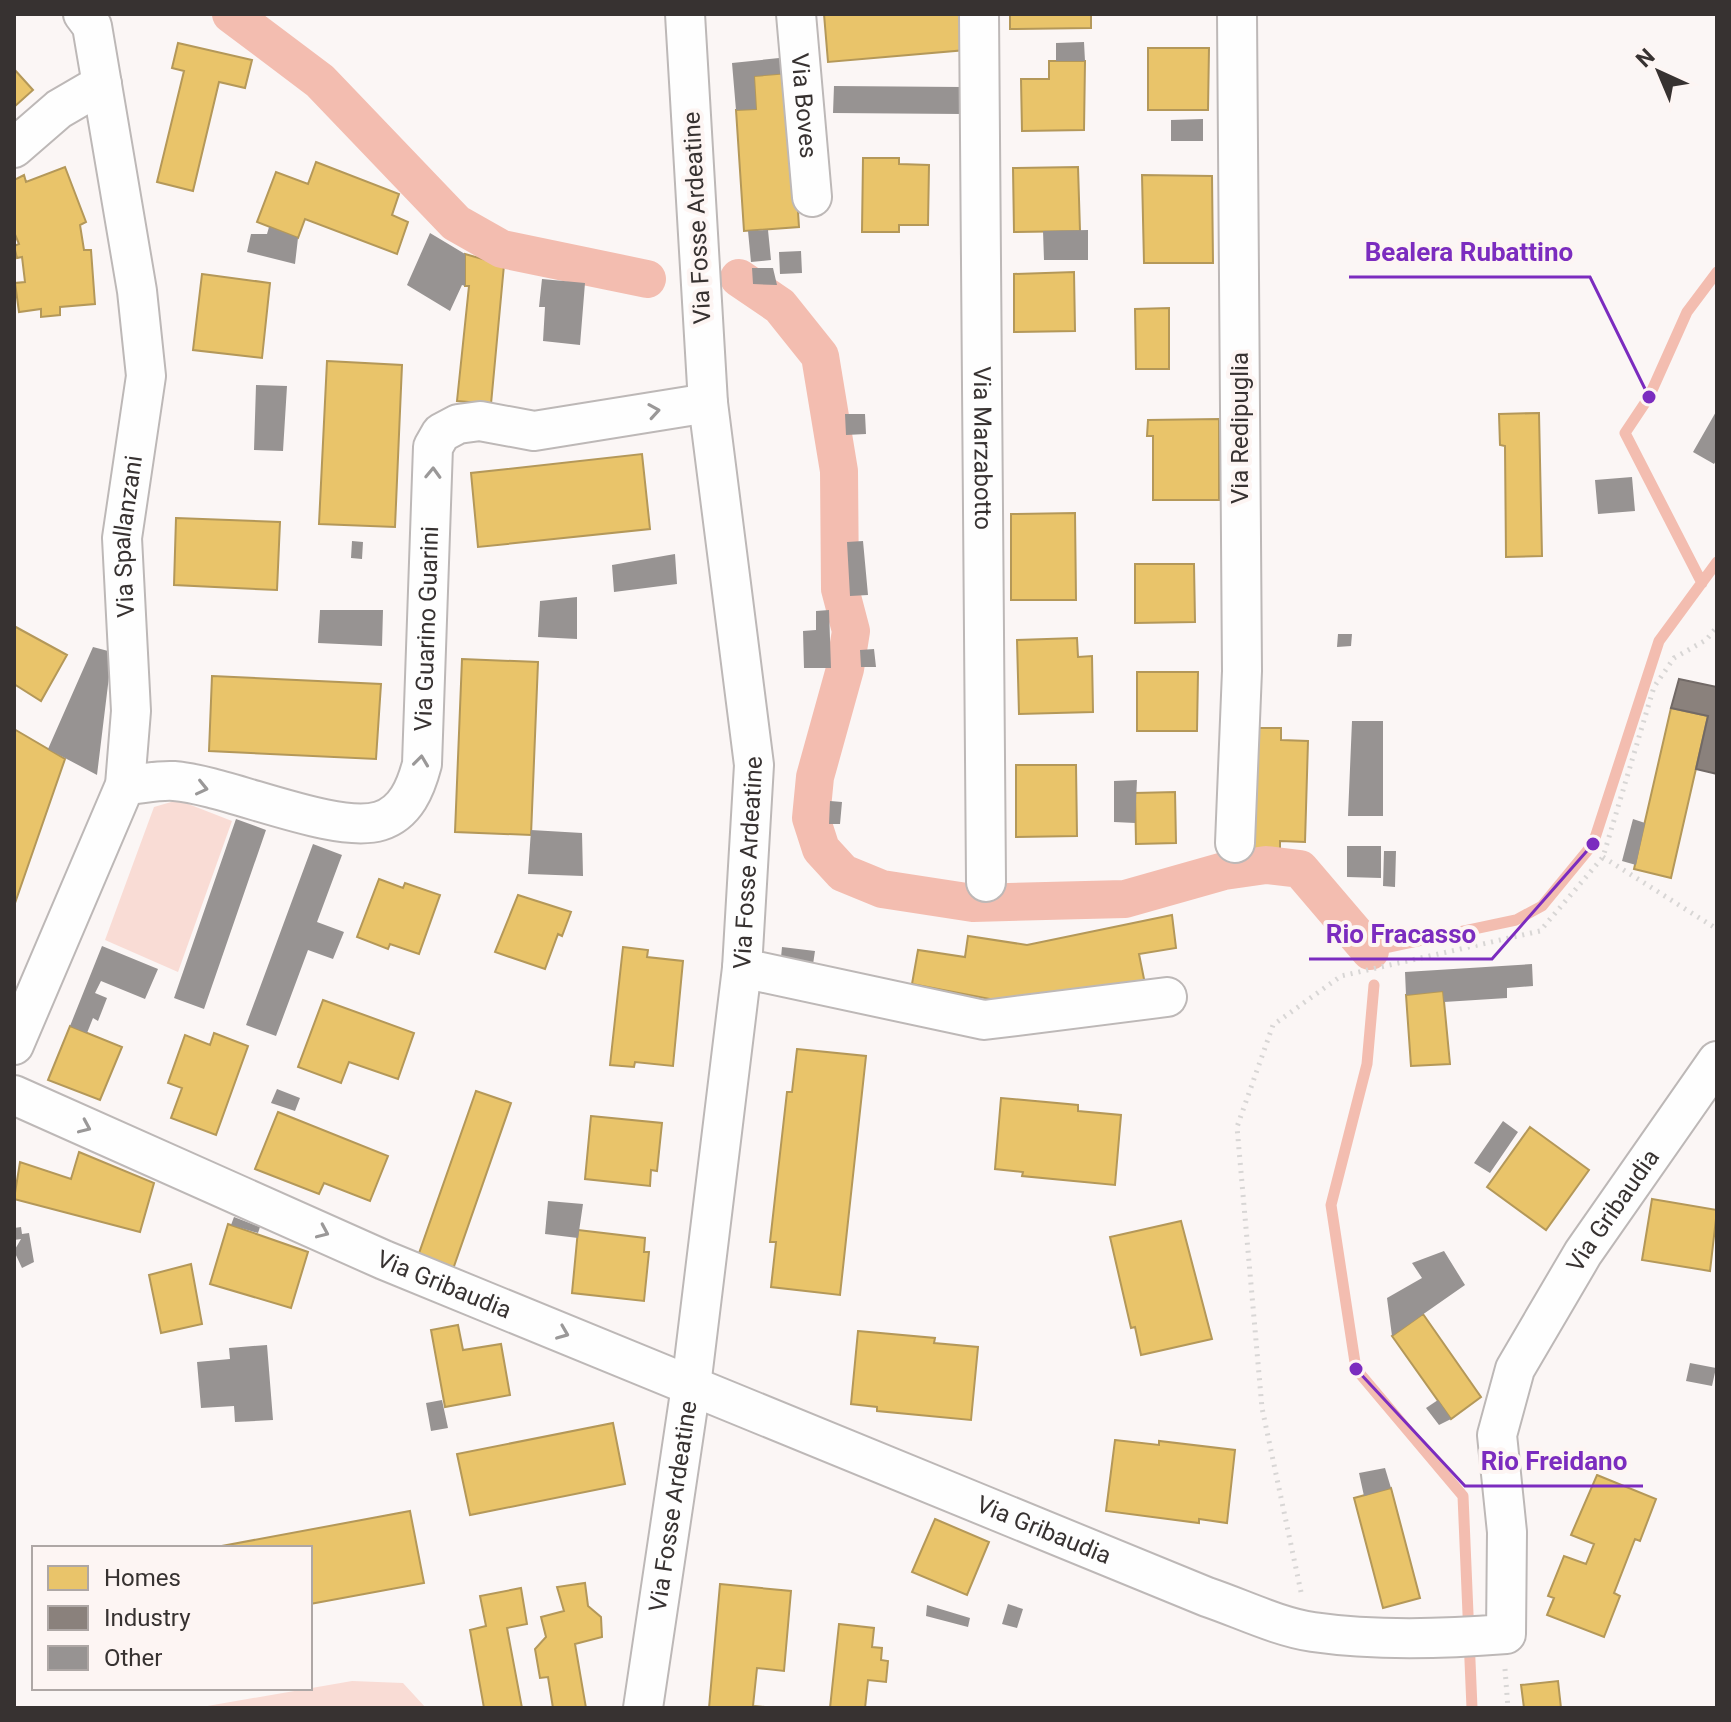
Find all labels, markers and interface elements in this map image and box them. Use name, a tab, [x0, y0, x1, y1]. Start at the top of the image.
north arrow	[1619, 32, 1699, 112]
text: N	[1631, 44, 1660, 72]
street label: Via Boves	[785, 52, 823, 159]
street label: Via Fosse Ardeatine	[677, 111, 717, 325]
callout: Bealera Rubattino	[1349, 227, 1590, 277]
text: Bealera Rubattino	[1365, 237, 1573, 267]
street label: Via Redipuglia	[1226, 352, 1254, 504]
street label: Via Marzabotto	[968, 366, 997, 530]
one-way arrow	[647, 404, 661, 421]
street label: Via Spallanzani	[108, 454, 148, 618]
one-way arrow	[424, 466, 441, 479]
street label: Via Guarino Guarini	[409, 526, 444, 732]
one-way arrow	[412, 754, 429, 768]
street label: Via Fosse Ardeatine	[728, 755, 768, 970]
one-way arrow	[195, 778, 208, 795]
callout: Rio Fracasso	[1309, 909, 1492, 959]
text: Rio Fracasso	[1326, 919, 1476, 949]
one-way arrow	[77, 1117, 91, 1133]
street label: Via Gribaudia	[1561, 1144, 1665, 1277]
one-way arrow	[315, 1223, 329, 1239]
street label: Via Gribaudia	[373, 1245, 515, 1325]
one-way arrow	[555, 1323, 569, 1340]
street label: Via Fosse Ardeatine	[644, 1399, 703, 1614]
callout: Rio Freidano	[1465, 1436, 1643, 1486]
text: Rio Freidano	[1481, 1446, 1627, 1476]
street label: Via Gribaudia	[972, 1490, 1115, 1570]
legend	[32, 1546, 312, 1690]
text: Homes	[104, 1564, 181, 1592]
text: Industry	[104, 1604, 191, 1632]
text: Other	[104, 1644, 162, 1672]

